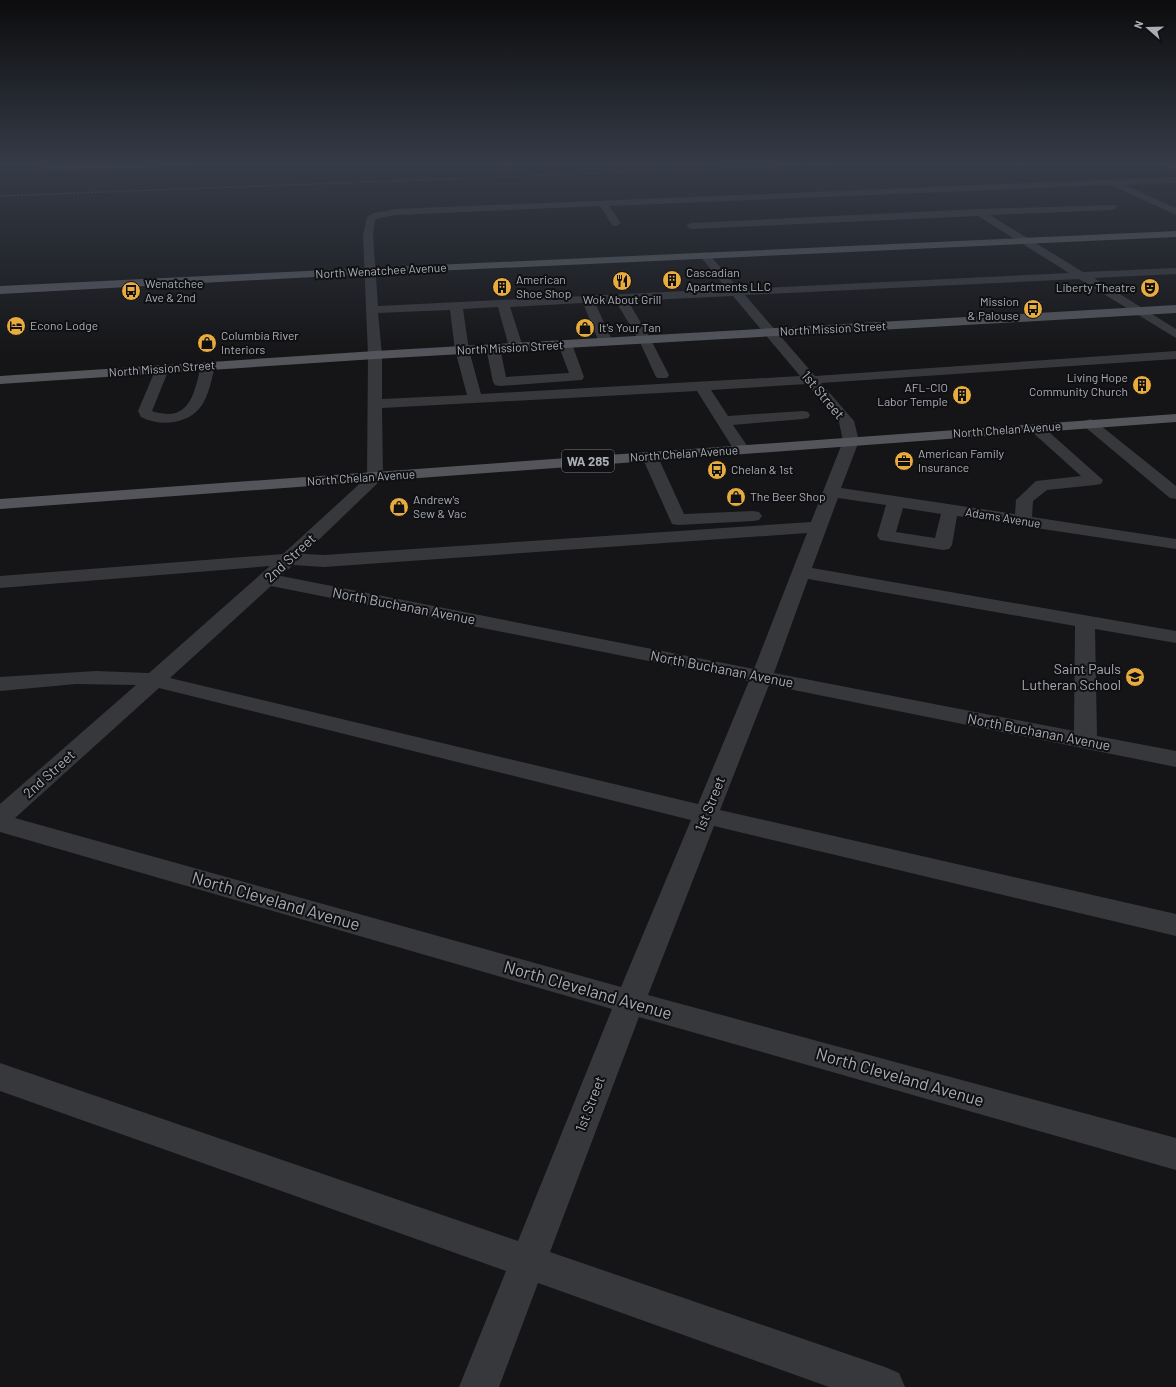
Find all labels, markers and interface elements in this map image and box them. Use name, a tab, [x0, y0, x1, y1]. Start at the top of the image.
north arrow	[1128, 8, 1168, 48]
text: N	[1131, 19, 1145, 30]
street label: North Wenatchee Avenue	[315, 260, 447, 280]
place label: Cascadian Apartments LLC	[686, 265, 771, 293]
building icon: Cascadian Apartments LLC	[661, 269, 683, 291]
restaurant icon: Wok About Grill	[611, 270, 633, 292]
place label: American Shoe Shop	[516, 272, 571, 300]
place label: Wenatchee Ave & 2nd	[145, 276, 204, 304]
building icon: American Shoe Shop	[491, 276, 513, 298]
theatre icon: Liberty Theatre	[1139, 277, 1161, 299]
bus stop icon: Wenatchee Ave & 2nd	[120, 280, 142, 302]
place label: Liberty Theatre	[1056, 280, 1136, 294]
place label: Wok About Grill	[583, 292, 661, 306]
place label: Mission & Palouse	[968, 294, 1019, 322]
bus stop icon: Mission & Palouse	[1022, 298, 1044, 320]
hotel icon: Econo Lodge	[5, 315, 27, 337]
shop icon: It's Your Tan	[574, 317, 596, 339]
place label: Econo Lodge	[30, 318, 98, 332]
street label: North Mission Street	[779, 318, 887, 338]
place label: It's Your Tan	[599, 320, 661, 334]
place label: Columbia River Interiors	[221, 328, 299, 356]
shop icon: Columbia River Interiors	[196, 332, 218, 354]
street label: North Mission Street	[456, 337, 564, 357]
street label: North Mission Street	[108, 357, 216, 379]
street label: 1st Street	[798, 367, 848, 422]
place label: Living Hope Community Church	[1029, 370, 1128, 398]
building icon: Living Hope Community Church	[1131, 374, 1153, 396]
place label: AFL-CIO Labor Temple	[877, 380, 948, 408]
building icon: AFL-CIO Labor Temple	[951, 384, 973, 406]
street label: North Chelan Avenue	[952, 418, 1061, 440]
street label: North Chelan Avenue	[629, 442, 738, 464]
place label: American Family Insurance	[918, 446, 1004, 474]
road number: WA 285	[562, 450, 614, 472]
office icon: American Family Insurance	[893, 450, 915, 472]
bus stop icon: Chelan & 1st	[706, 459, 728, 481]
place label: Chelan & 1st	[731, 462, 793, 476]
street label: North Chelan Avenue	[306, 466, 415, 488]
shop icon: The Beer Shop	[725, 486, 747, 508]
place label: The Beer Shop	[750, 489, 826, 503]
place label: Andrew's Sew & Vac	[413, 492, 466, 520]
shop icon: Andrew's Sew & Vac	[388, 496, 410, 518]
street label: Adams Avenue	[965, 504, 1042, 530]
street label: 2nd Street	[261, 530, 319, 586]
street label: North Buchanan Avenue	[331, 583, 477, 628]
street label: North Buchanan Avenue	[649, 646, 795, 691]
place label: Saint Pauls Lutheran School	[1022, 660, 1121, 693]
school or university icon: Saint Pauls Lutheran School	[1124, 666, 1146, 688]
street label: North Buchanan Avenue	[966, 709, 1112, 754]
street label: 2nd Street	[19, 746, 78, 801]
street label: 1st Street	[691, 774, 728, 834]
street label: North Cleveland Avenue	[190, 866, 363, 934]
street label: North Cleveland Avenue	[502, 955, 675, 1023]
street label: North Cleveland Avenue	[814, 1042, 987, 1110]
street label: 1st Street	[571, 1074, 608, 1134]

